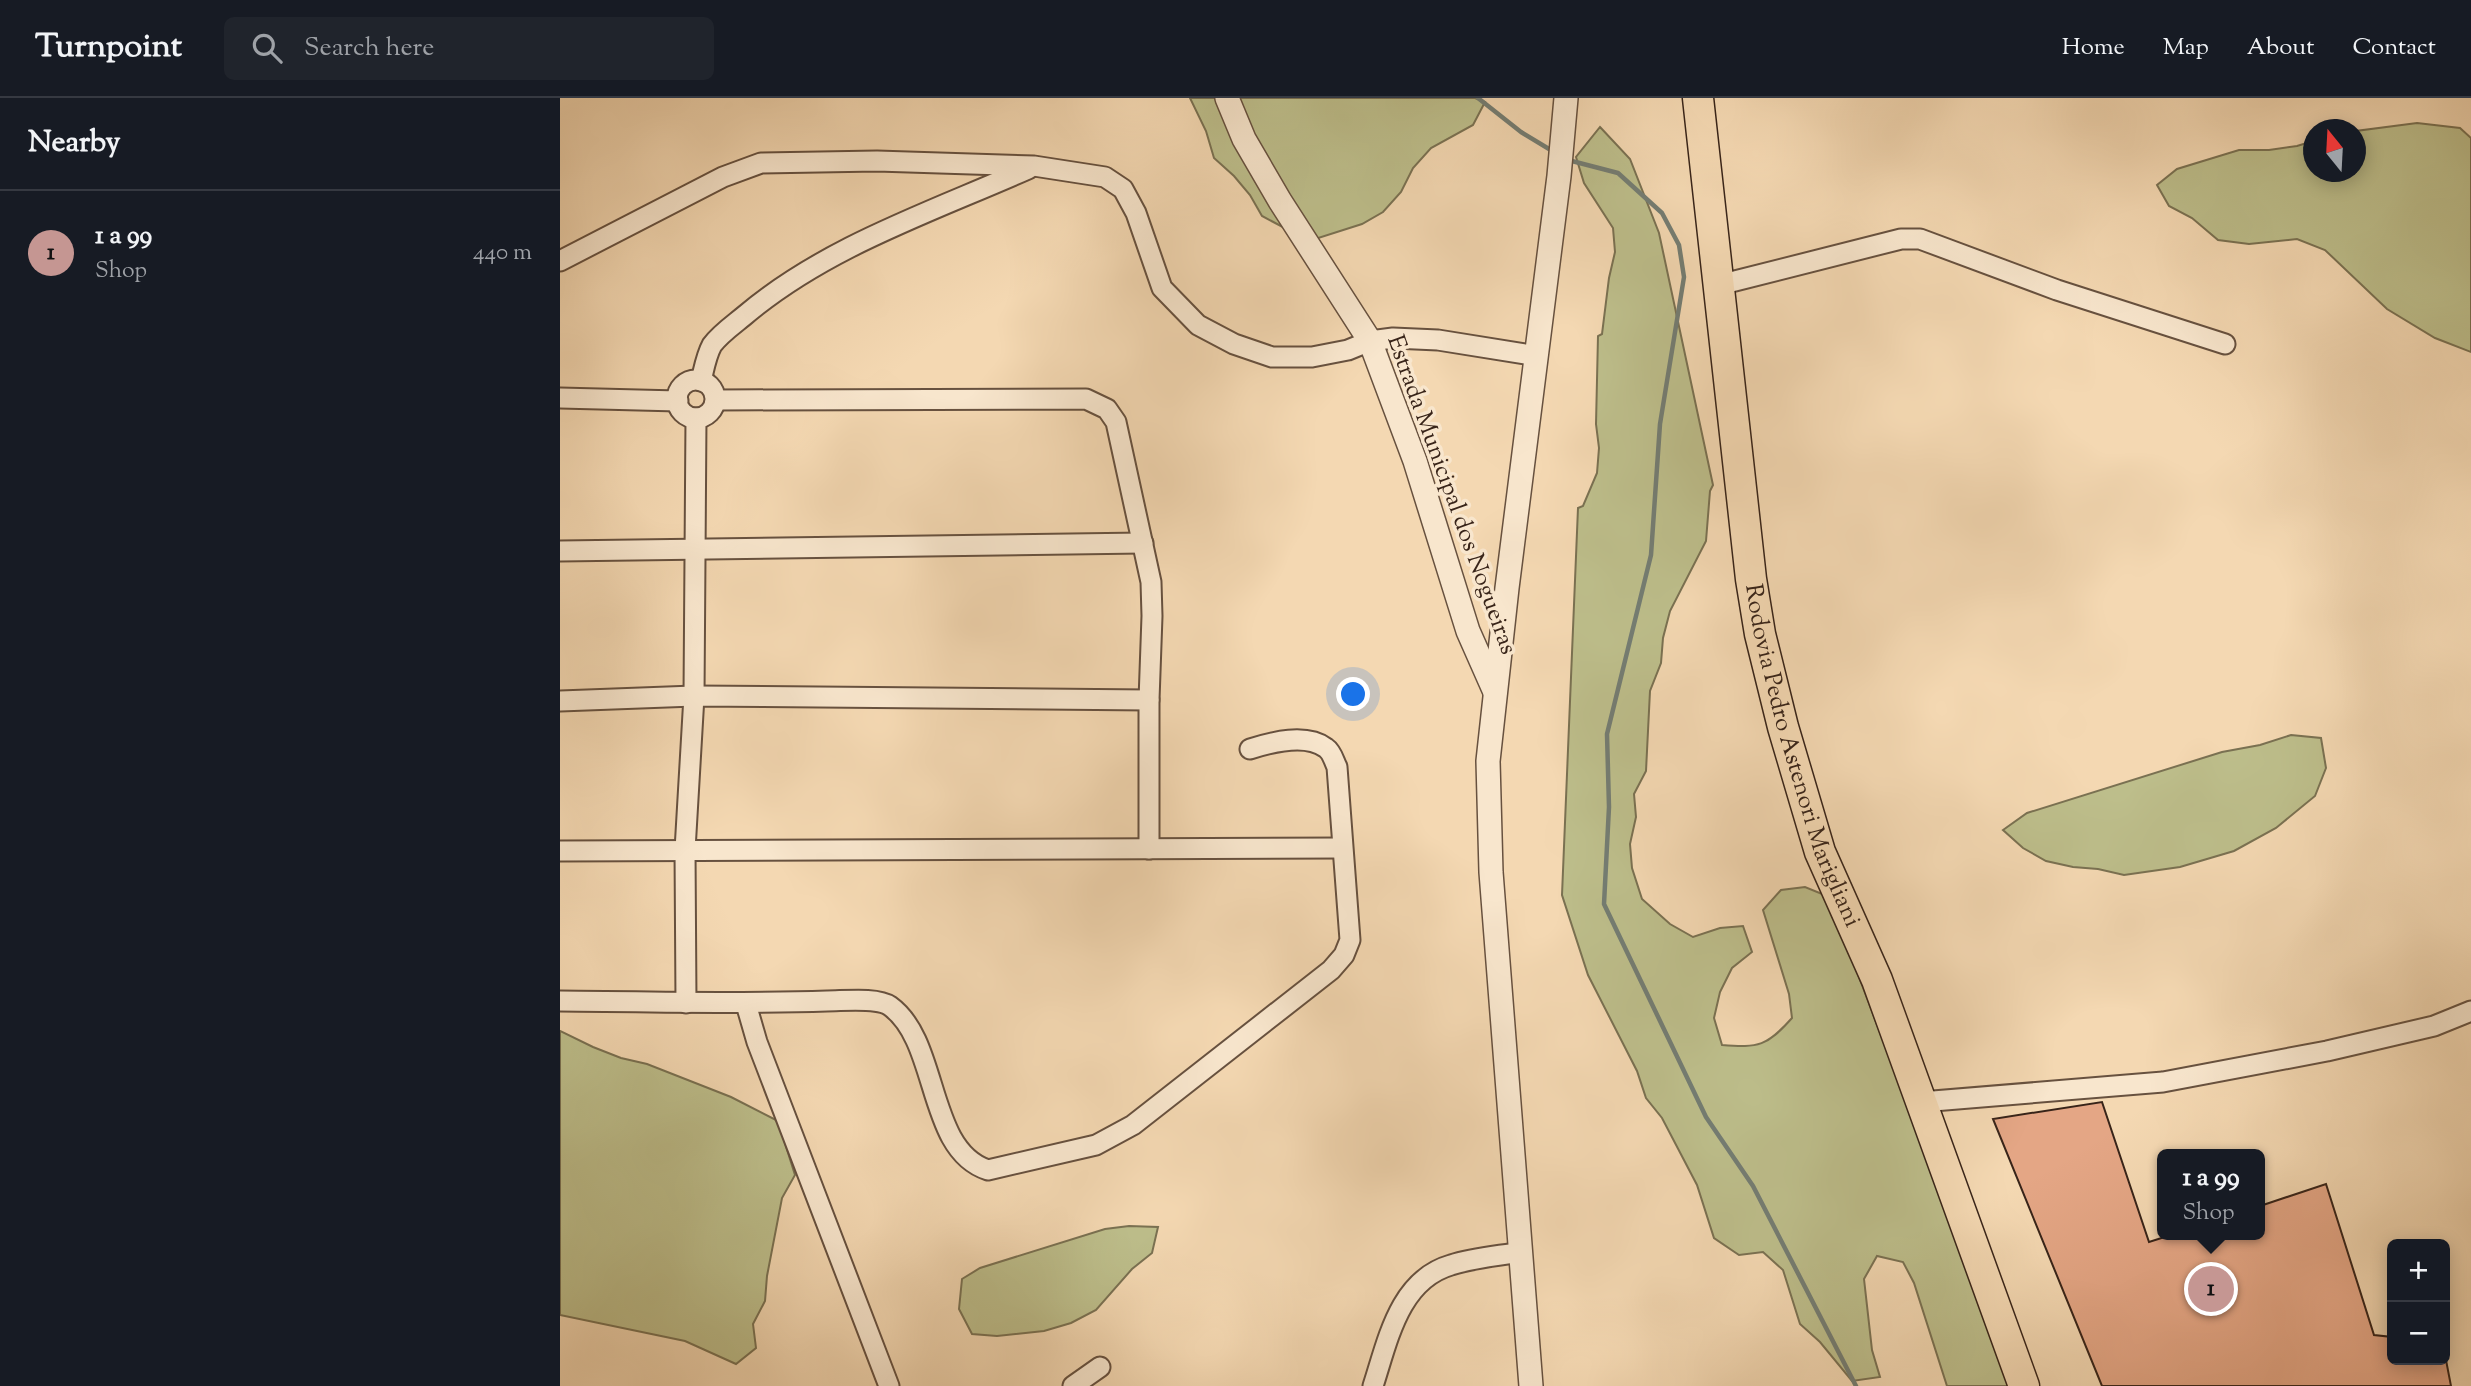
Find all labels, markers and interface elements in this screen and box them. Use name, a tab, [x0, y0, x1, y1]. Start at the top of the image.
search box	[224, 17, 714, 80]
text: Turnpoint	[35, 24, 182, 72]
icon: search	[248, 29, 286, 67]
text: Search here	[304, 30, 434, 67]
text: Home	[2062, 31, 2125, 65]
text: Map	[2163, 31, 2209, 65]
text: About	[2247, 31, 2314, 65]
text: Contact	[2352, 31, 2436, 65]
north arrow	[2303, 119, 2366, 182]
text: Nearby	[28, 122, 120, 165]
text: 1 a 99	[95, 218, 152, 255]
text: 1	[47, 237, 55, 270]
text: 440 m	[473, 237, 532, 270]
text: Shop	[95, 255, 147, 288]
street label: Estrada Municipal dos Nogueiras	[1377, 331, 1525, 659]
street label: Rodovia Pedro Astenori Marigliani	[1735, 581, 1869, 933]
your location	[1336, 677, 1370, 711]
popup	[2157, 1149, 2265, 1240]
text: 1 a 99	[2182, 1160, 2240, 1197]
text: Shop	[2182, 1197, 2235, 1230]
map controls	[2387, 1239, 2450, 1365]
button: +	[2387, 1239, 2450, 1302]
pin: 1	[2188, 1263, 2234, 1315]
button: −	[2387, 1302, 2450, 1365]

